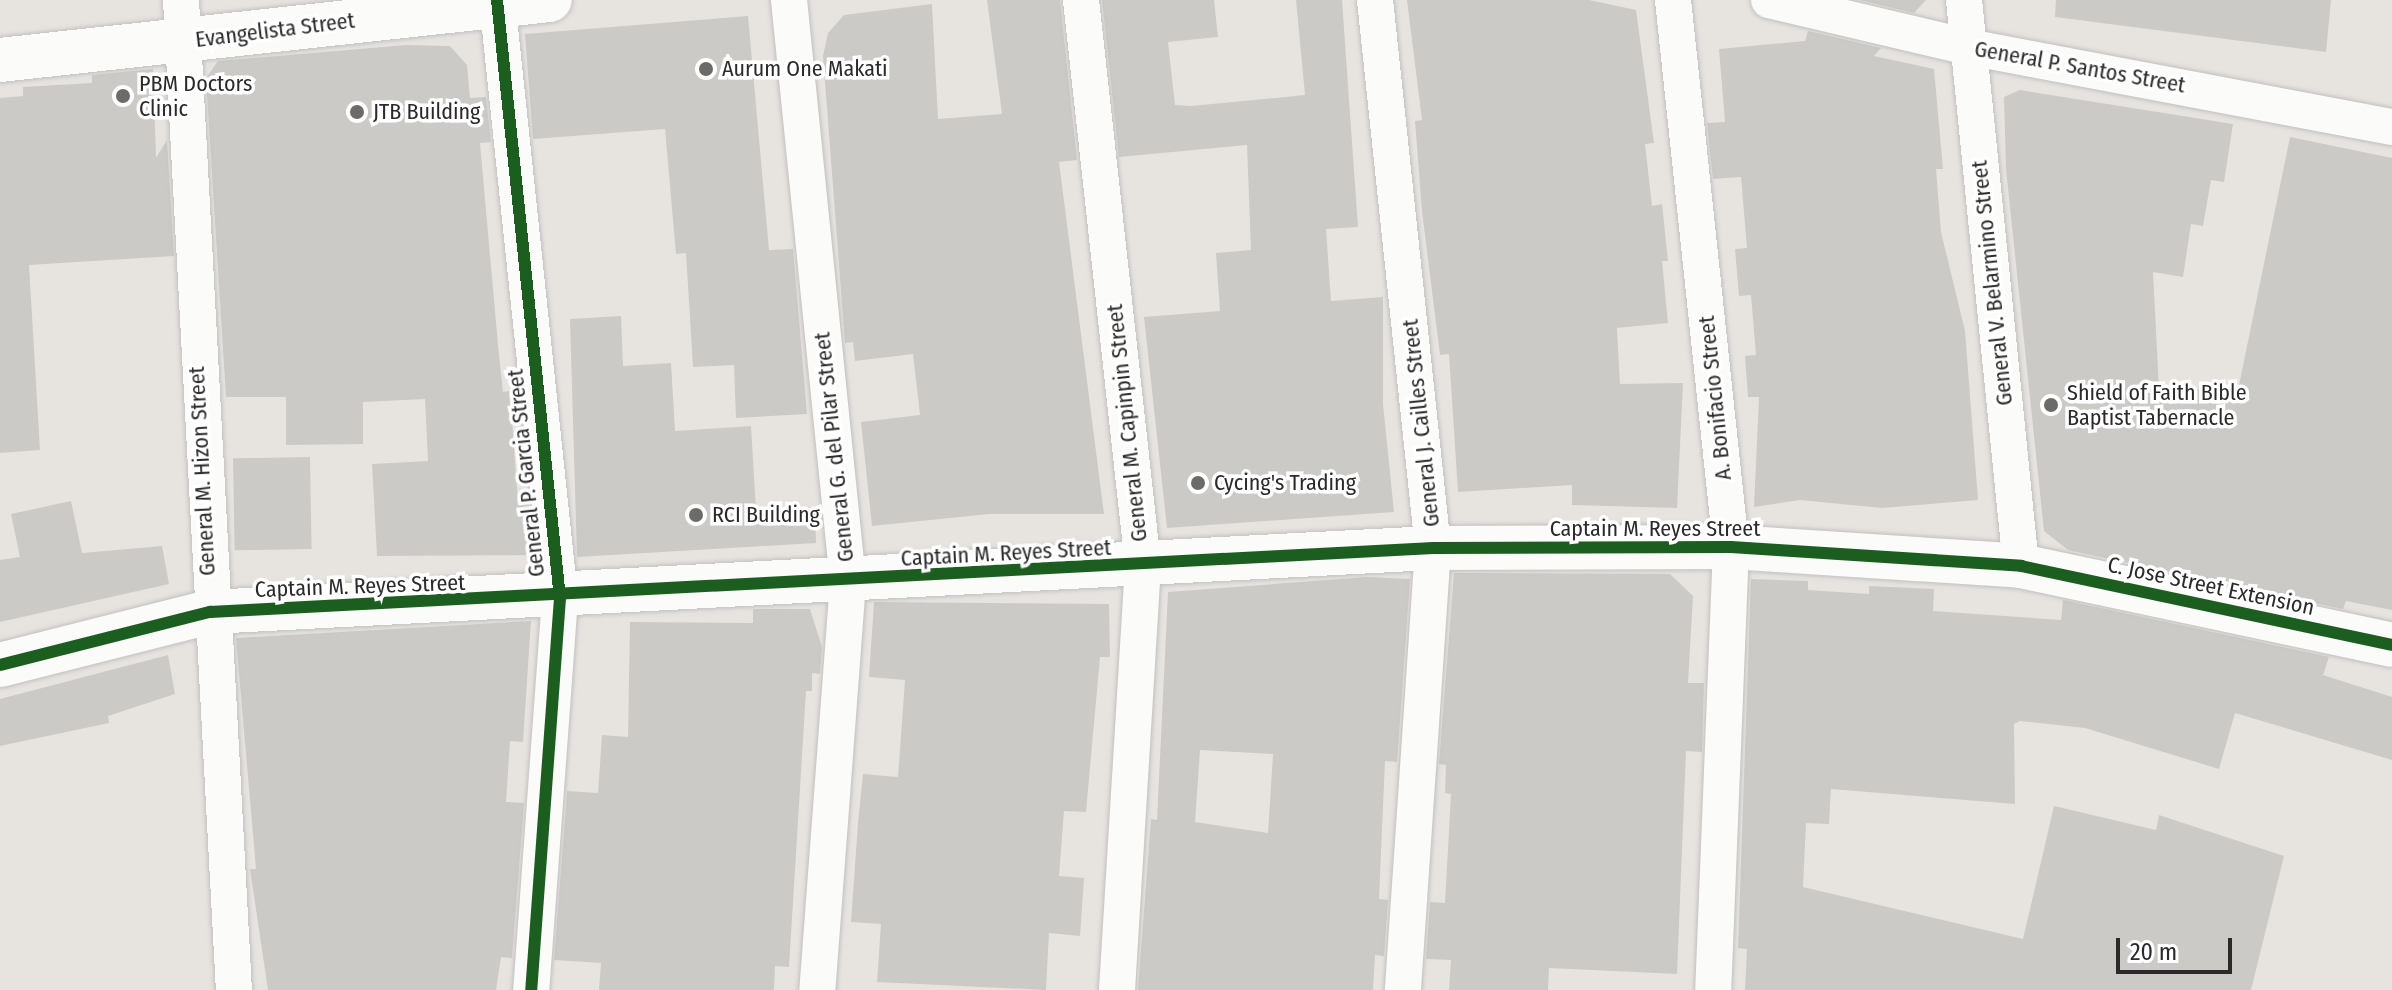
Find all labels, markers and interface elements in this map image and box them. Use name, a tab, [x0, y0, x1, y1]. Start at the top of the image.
street label: Evangelista Street	[194, 7, 356, 53]
street label: General P. Santos Street	[1973, 35, 2187, 99]
place label: Aurum One Makati	[722, 56, 888, 82]
marker: Aurum One Makati	[697, 60, 715, 78]
place label: PBM Doctors Clinic	[139, 70, 252, 122]
marker: PBM Doctors Clinic	[114, 87, 132, 105]
place label: JTB Building	[373, 99, 480, 125]
marker: JTB Building	[348, 103, 366, 121]
street label: General V. Belarmino Street	[1966, 159, 2018, 407]
street label: General M. Capinpin Street	[1101, 303, 1153, 543]
street label: A. Bonifacio Street	[1693, 315, 1737, 481]
street label: General J. Cailles Street	[1397, 318, 1445, 528]
street label: General G. del Pilar Street	[809, 331, 859, 563]
street label: General M. Hizon Street	[183, 366, 221, 576]
street label: General P. Garcia Street	[502, 368, 550, 578]
place label: Shield of Faith Bible Baptist Tabernacle	[2067, 379, 2246, 430]
marker: Shield of Faith Bible Baptist Tabernacle	[2042, 396, 2060, 414]
place label: Cycing's Trading	[1214, 470, 1356, 496]
marker: Cycing's Trading	[1189, 474, 1207, 492]
place label: RCI Building	[712, 502, 820, 528]
marker: RCI Building	[687, 506, 705, 524]
street label: Captain M. Reyes Street	[1550, 516, 1760, 542]
street label: Captain M. Reyes Street	[900, 534, 1112, 572]
street label: C. Jose Street Extension	[2105, 551, 2317, 621]
street label: Captain M. Reyes Street	[254, 569, 466, 603]
scale bar	[2120, 922, 2236, 972]
text: 20 m	[2130, 938, 2177, 966]

